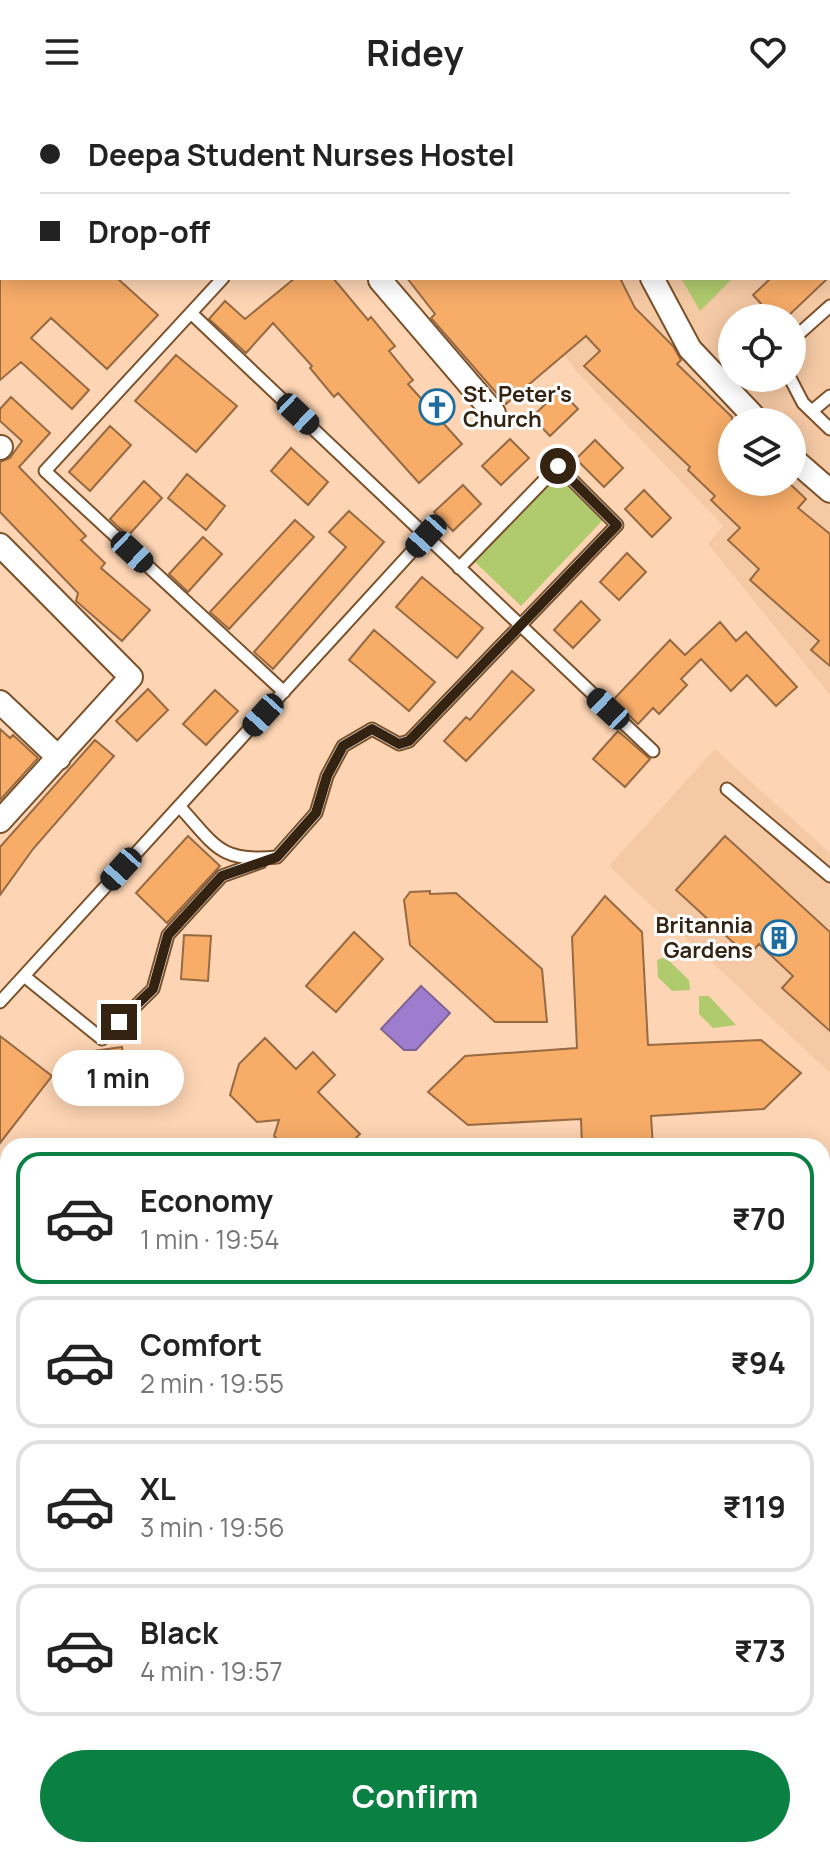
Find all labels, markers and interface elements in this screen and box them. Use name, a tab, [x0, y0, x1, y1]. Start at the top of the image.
text: Ridey	[366, 28, 464, 77]
icon: menu	[40, 30, 84, 74]
icon: heart	[746, 30, 790, 74]
text: Deepa Student Nurses Hostel	[88, 134, 515, 175]
text: Drop-off	[88, 211, 210, 252]
map controls	[718, 304, 806, 496]
button: locate	[718, 304, 806, 392]
place label: St. Peter's Church	[463, 379, 572, 434]
church icon: St. Peter's Church	[418, 388, 456, 426]
car	[272, 389, 324, 439]
button: layers	[718, 408, 806, 496]
route start	[540, 448, 576, 484]
car	[401, 510, 451, 562]
car	[106, 527, 158, 577]
car	[582, 684, 634, 734]
car	[238, 689, 288, 741]
car	[96, 843, 146, 895]
place label: Britannia Gardens	[656, 910, 753, 965]
building icon: Britannia Gardens	[760, 919, 798, 957]
route end	[101, 1004, 137, 1040]
callout: 1 min	[53, 1050, 185, 1106]
text: 1 min	[86, 1060, 150, 1096]
text: Economy	[140, 1180, 273, 1221]
icon: car	[44, 1182, 116, 1254]
text: ₹70	[732, 1198, 786, 1239]
text: 1 min · 19:54	[140, 1221, 280, 1257]
text: Comfort	[140, 1324, 262, 1365]
icon: car	[44, 1326, 116, 1398]
text: ₹94	[731, 1342, 786, 1383]
text: 2 min · 19:55	[140, 1365, 284, 1401]
text: XL	[140, 1468, 176, 1509]
icon: car	[44, 1470, 116, 1542]
text: ₹119	[723, 1486, 786, 1527]
text: 3 min · 19:56	[140, 1509, 285, 1545]
text: Black	[140, 1612, 218, 1653]
icon: car	[44, 1614, 116, 1686]
text: ₹73	[734, 1630, 786, 1671]
text: 4 min · 19:57	[140, 1653, 283, 1689]
button: Confirm	[40, 1750, 790, 1842]

